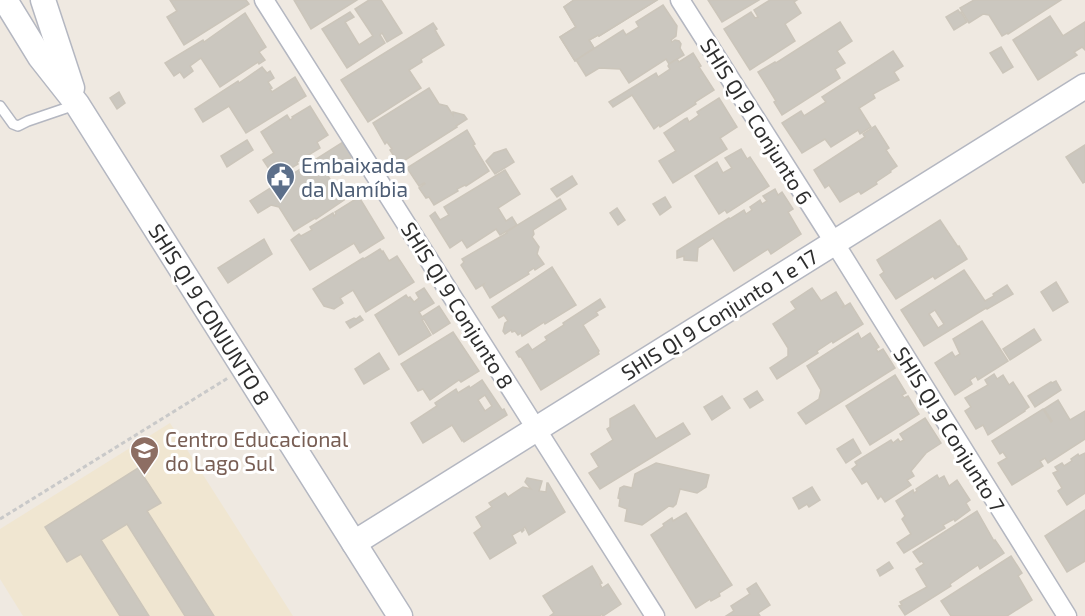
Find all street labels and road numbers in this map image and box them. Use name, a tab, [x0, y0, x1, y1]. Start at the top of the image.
street label: SHIS QI 9 Conjunto 6	[695, 33, 818, 209]
street label: SHIS QI 9 Conjunto 8	[396, 217, 519, 393]
street label: SHIS QI 9 CONJUNTO 8	[143, 219, 276, 410]
street label: SHIS QI 9 Conjunto 1 e 17	[616, 243, 823, 386]
street label: SHIS QI 9 Conjunto 7	[888, 342, 1011, 517]

